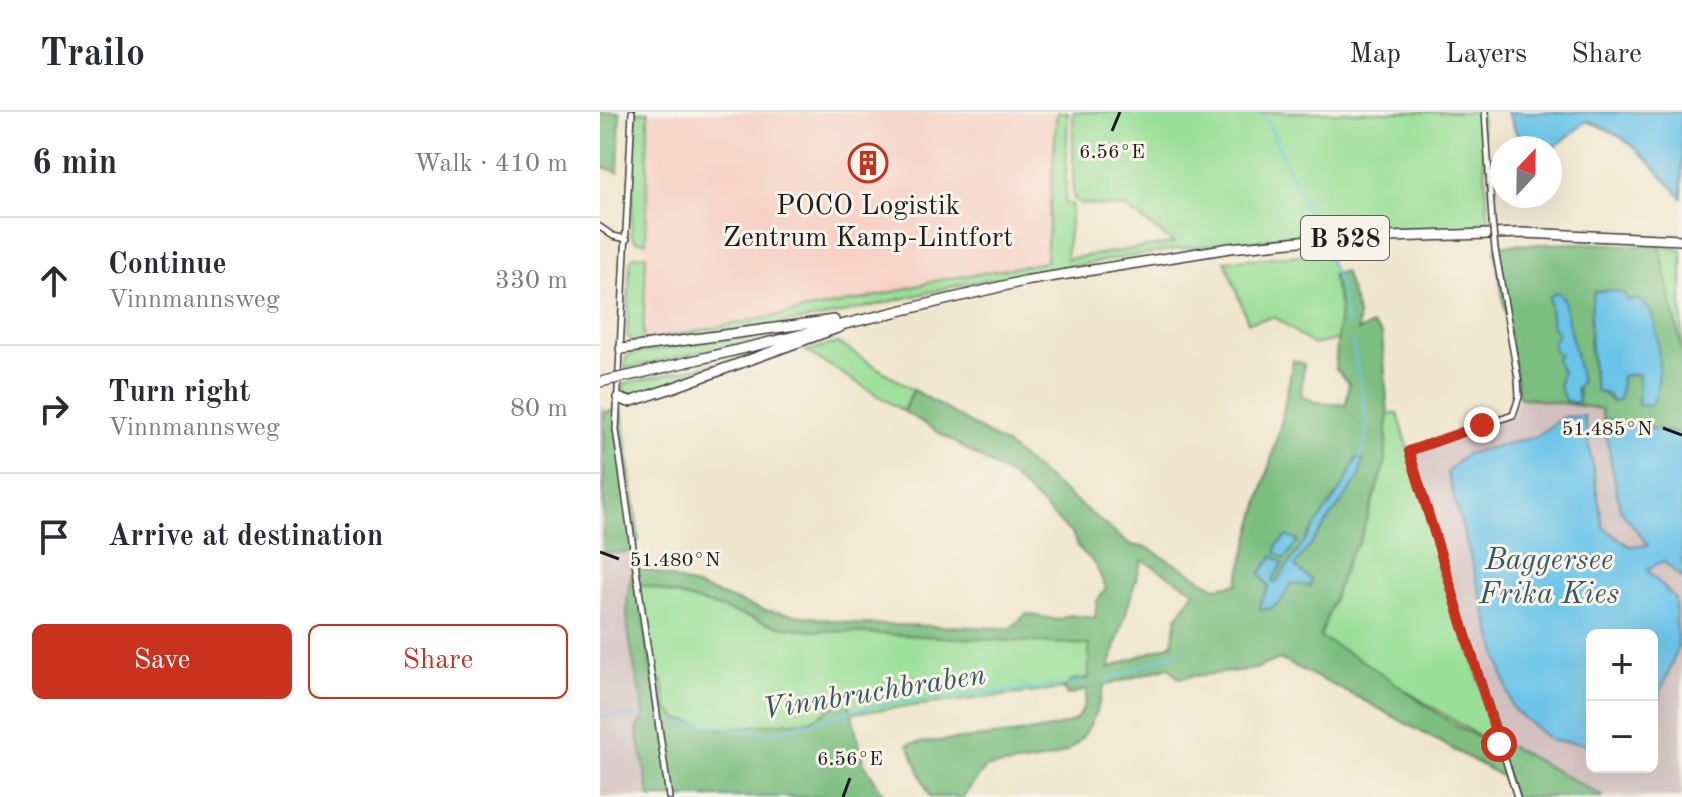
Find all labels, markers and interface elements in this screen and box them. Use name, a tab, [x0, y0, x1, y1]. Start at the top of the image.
text: Trailo	[40, 36, 145, 74]
text: Map	[1349, 41, 1401, 69]
text: Layers	[1445, 41, 1527, 69]
text: Share	[1571, 41, 1642, 69]
north arrow	[1490, 136, 1562, 208]
building icon: POCO Logistik Zentrum Kamp-Lintfort	[847, 142, 889, 184]
text: 6.56°E	[1079, 143, 1145, 163]
text: 6 min	[32, 147, 117, 181]
text: Walk · 410 m	[414, 151, 568, 177]
place label: POCO Logistik Zentrum Kamp-Lintfort	[723, 193, 1013, 253]
road number: B 528	[1301, 216, 1389, 260]
text: Continue	[108, 250, 227, 280]
icon: ahead	[32, 259, 76, 303]
text: 330 m	[495, 268, 568, 294]
text: Vinnmannsweg	[108, 287, 280, 313]
text: Turn right	[108, 378, 250, 408]
icon: right	[32, 387, 76, 431]
text: 80 m	[510, 396, 568, 422]
route end	[1464, 407, 1500, 443]
text: Vinnmannsweg	[108, 415, 280, 441]
text: 51.485°N	[1562, 420, 1652, 440]
icon: arrive	[32, 515, 76, 559]
text: Arrive at destination	[108, 522, 383, 552]
water label: Baggersee Frika Kies	[1478, 546, 1619, 610]
text: 51.480°N	[630, 551, 720, 571]
button: Save	[32, 624, 292, 699]
button: Share	[308, 624, 568, 699]
map controls	[1586, 629, 1658, 773]
button: +	[1586, 629, 1658, 701]
water label: Vinnbruchbraben	[760, 661, 988, 725]
button: −	[1586, 701, 1658, 773]
route start	[1481, 726, 1517, 762]
text: 6.56°E	[817, 750, 883, 770]

